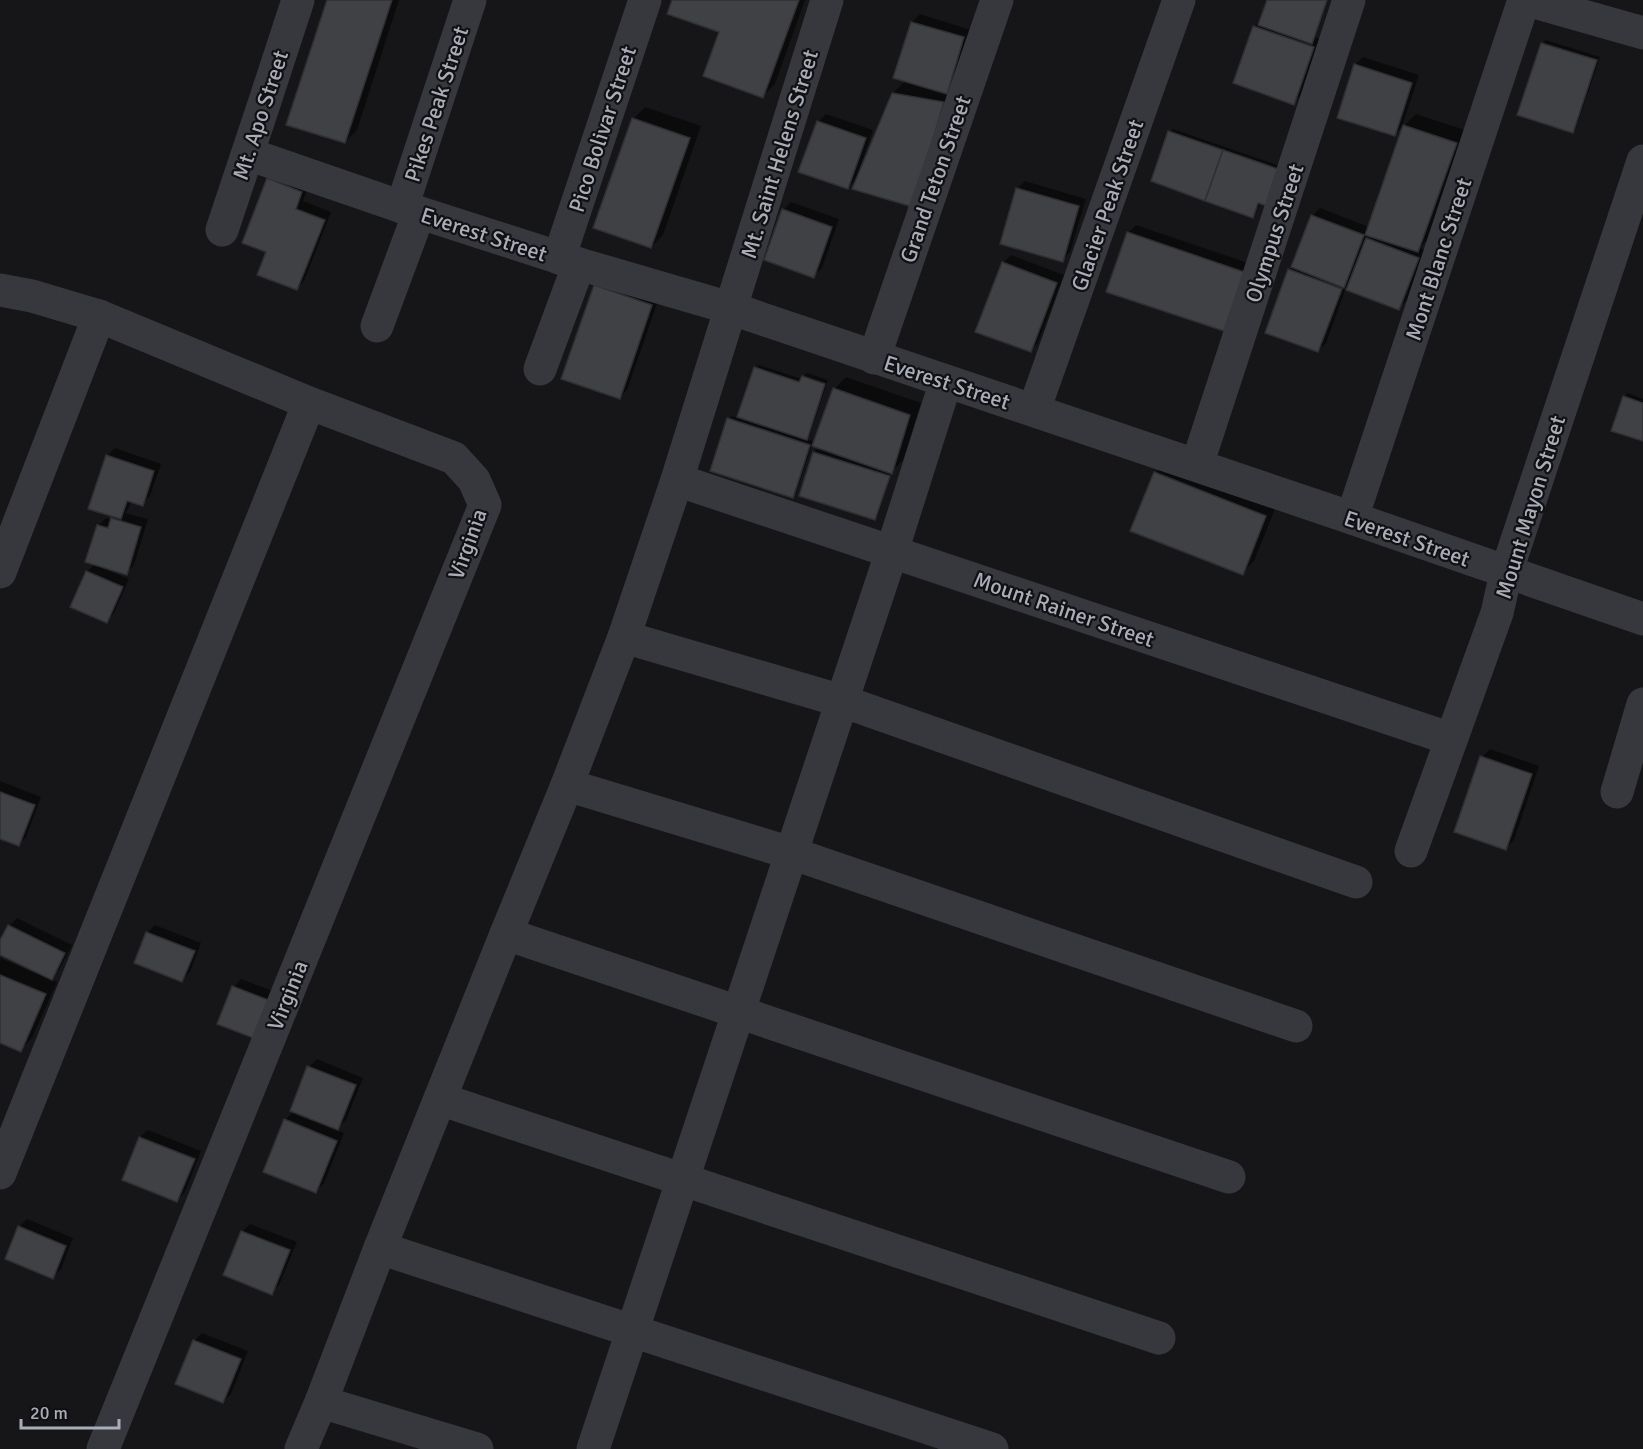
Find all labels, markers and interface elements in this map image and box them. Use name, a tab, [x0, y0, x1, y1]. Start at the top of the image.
street label: Pikes Peak Street	[399, 23, 474, 185]
street label: Pico Bolivar Street	[563, 42, 642, 216]
street label: Mt. Saint Helens Street	[735, 46, 824, 262]
street label: Mt. Apo Street	[227, 47, 294, 183]
street label: Grand Teton Street	[894, 92, 977, 266]
street label: Glacier Peak Street	[1065, 116, 1150, 294]
street label: Olympus Street	[1239, 160, 1310, 306]
street label: Mont Blanc Street	[1399, 174, 1478, 344]
street label: Everest Street	[417, 201, 551, 268]
street label: Everest Street	[880, 349, 1014, 416]
street label: Mount Mayon Street	[1490, 412, 1571, 602]
street label: Everest Street	[1341, 504, 1473, 573]
street label: Virginia	[442, 505, 493, 583]
street label: Mount Rainer Street	[970, 566, 1158, 653]
street label: Virginia	[261, 956, 314, 1034]
scale bar	[21, 1392, 118, 1430]
text: 20 m	[30, 1402, 68, 1424]

